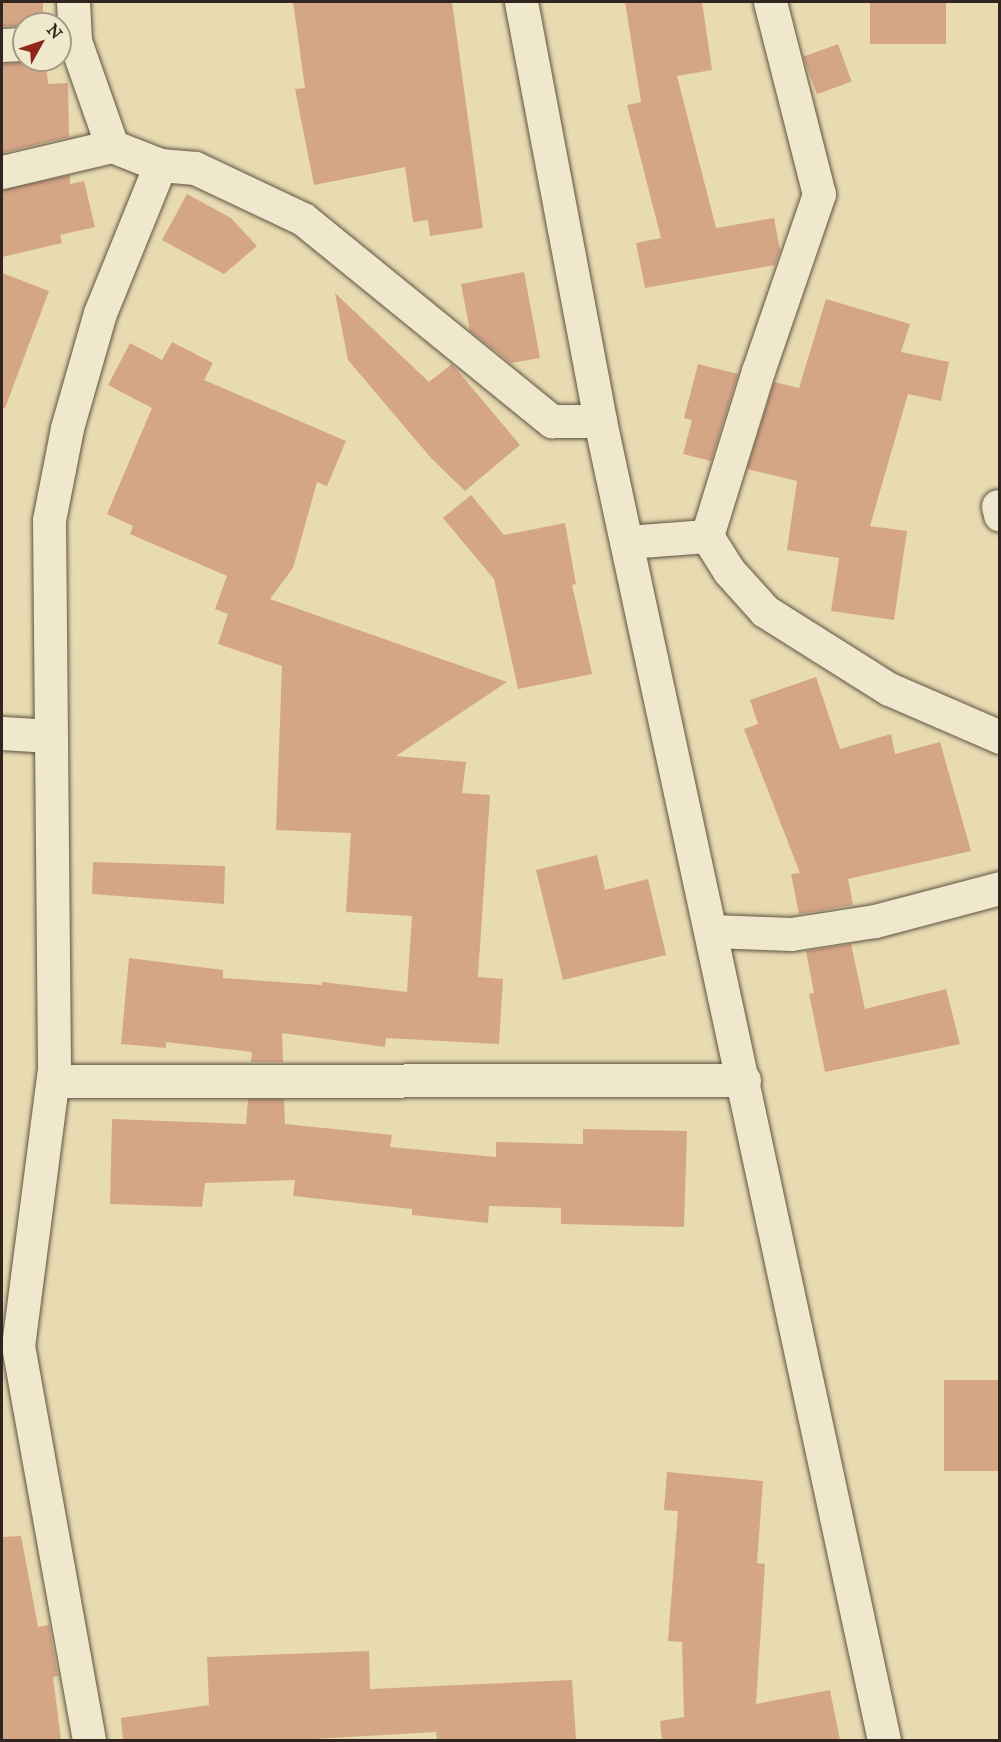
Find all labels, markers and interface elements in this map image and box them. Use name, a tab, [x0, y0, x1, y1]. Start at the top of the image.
north arrow	[12, 12, 72, 72]
text: N	[43, 20, 66, 43]

